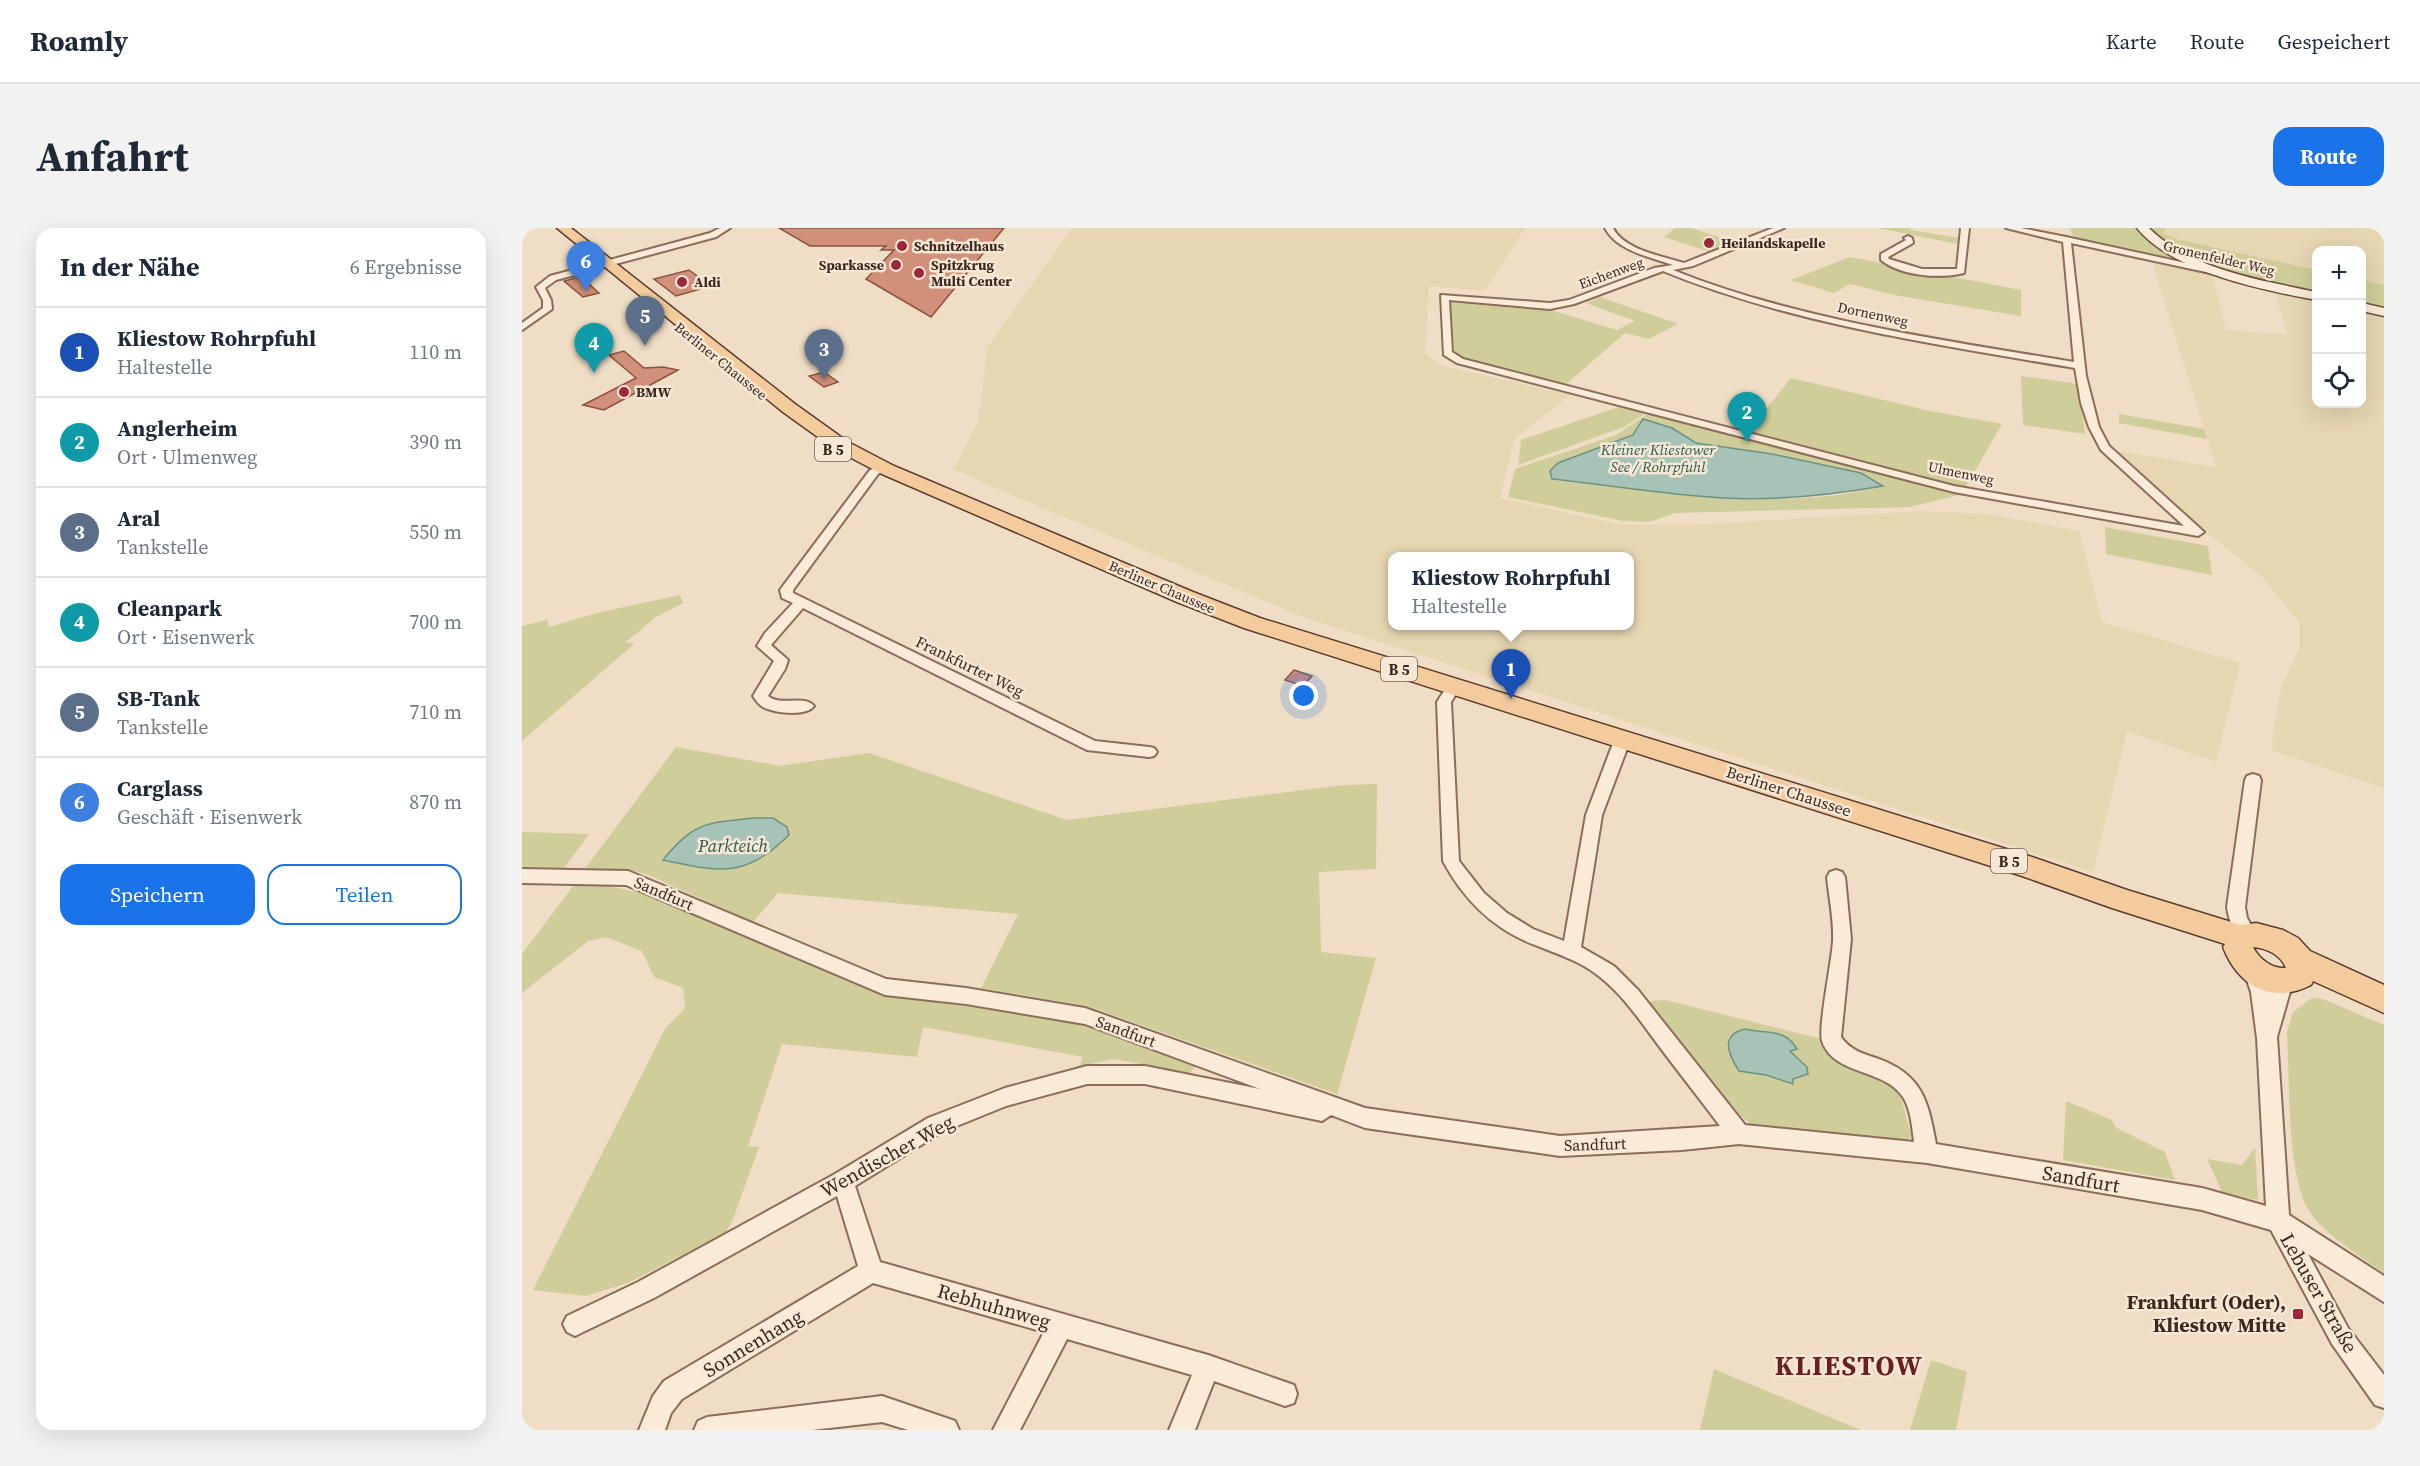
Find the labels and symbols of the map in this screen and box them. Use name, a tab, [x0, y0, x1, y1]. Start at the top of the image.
place label: Heilandskapelle	[1721, 233, 1825, 253]
street label: Gronenfelder Weg	[2161, 235, 2277, 281]
place label: Schnitzelhaus	[914, 236, 1005, 256]
marker: Heilandskapelle	[1702, 236, 1716, 250]
marker: Schnitzelhaus	[895, 239, 909, 253]
pin: 6	[566, 242, 606, 291]
street label: Eichenweg	[1576, 252, 1646, 294]
place label: Sparkasse	[819, 255, 884, 275]
place label: Spitzkrug Multi Center	[931, 255, 1012, 291]
marker: Sparkasse	[889, 258, 903, 272]
marker: Spitzkrug Multi Center	[912, 266, 926, 280]
place label: Aldi	[694, 272, 721, 292]
marker: Aldi	[675, 275, 689, 289]
pin: 5	[626, 296, 664, 346]
street label: Dornenweg	[1836, 297, 1910, 331]
street label: Berliner Chaussee	[670, 317, 772, 405]
pin: 4	[574, 324, 614, 373]
pin: 3	[804, 330, 844, 379]
place label: BMW	[636, 382, 671, 402]
marker: BMW	[617, 385, 631, 399]
pin: 2	[1728, 392, 1766, 442]
road number: B 5	[815, 437, 851, 461]
water label: Kleiner Kliestower See / Rohrpfuhl	[1600, 439, 1716, 477]
street label: Ulmenweg	[1926, 456, 1996, 490]
street label: Berliner Chaussee	[1106, 556, 1218, 618]
street label: Frankfurter Weg	[912, 630, 1028, 702]
pin: 1	[1492, 650, 1530, 699]
road number: B 5	[1381, 657, 1417, 681]
your location	[1289, 681, 1318, 710]
street label: Berliner Chaussee	[1724, 760, 1854, 822]
water label: Parkteich	[697, 833, 768, 858]
road number: B 5	[1991, 849, 2027, 873]
street label: Sandfurt	[631, 871, 698, 916]
street label: Sandfurt	[1093, 1010, 1160, 1052]
street label: Wendischer Weg	[815, 1108, 959, 1204]
street label: Sandfurt	[1564, 1132, 1627, 1156]
street label: Sandfurt	[2040, 1158, 2122, 1200]
street label: Lebuser Straße	[2273, 1228, 2365, 1358]
street label: Rebhuhnweg	[934, 1276, 1054, 1336]
place label: Frankfurt (Oder), Kliestow Mitte	[2126, 1288, 2286, 1339]
street label: Sonnenhang	[698, 1302, 808, 1384]
marker: Frankfurt (Oder), Kliestow Mitte	[2291, 1307, 2305, 1321]
district label: KLIESTOW	[1775, 1347, 1923, 1384]

